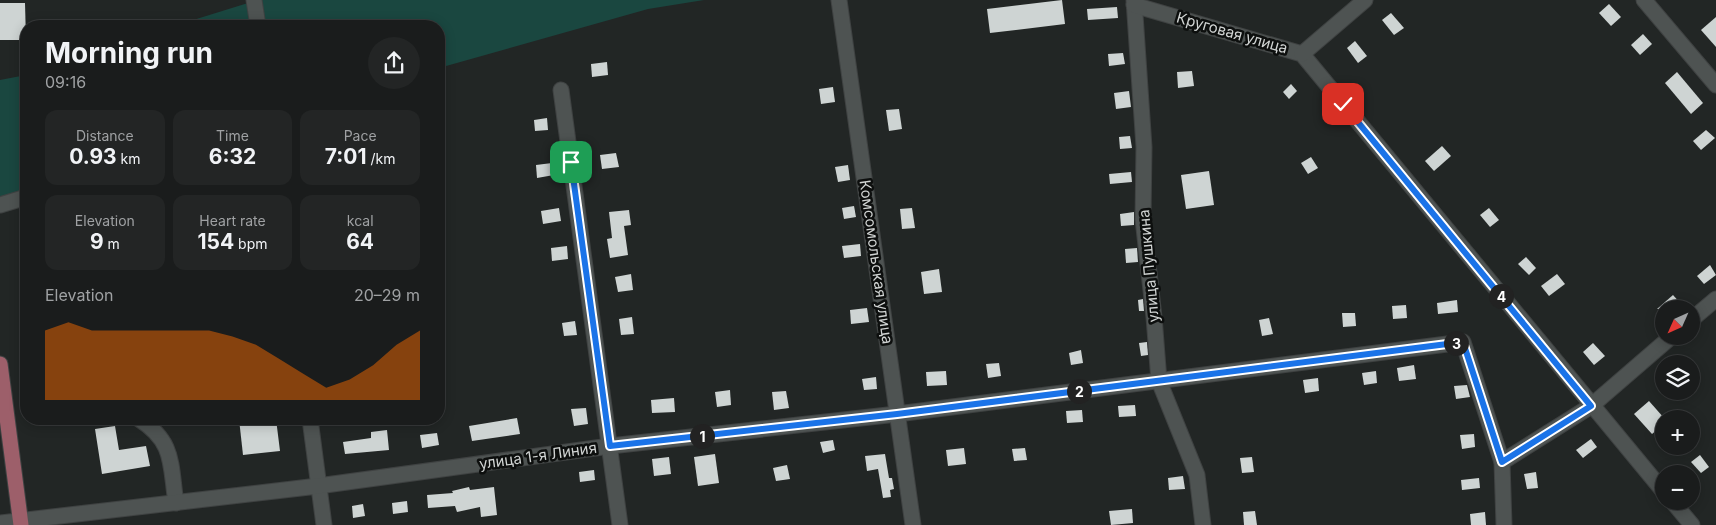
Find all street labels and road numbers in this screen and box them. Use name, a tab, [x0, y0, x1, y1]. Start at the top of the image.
street label: Круговая улица	[1174, 8, 1290, 57]
street label: Комсомольская улица	[856, 179, 897, 345]
street label: улица Пушкина	[1134, 209, 1163, 323]
street label: улица 1-я Линия	[478, 438, 598, 473]

